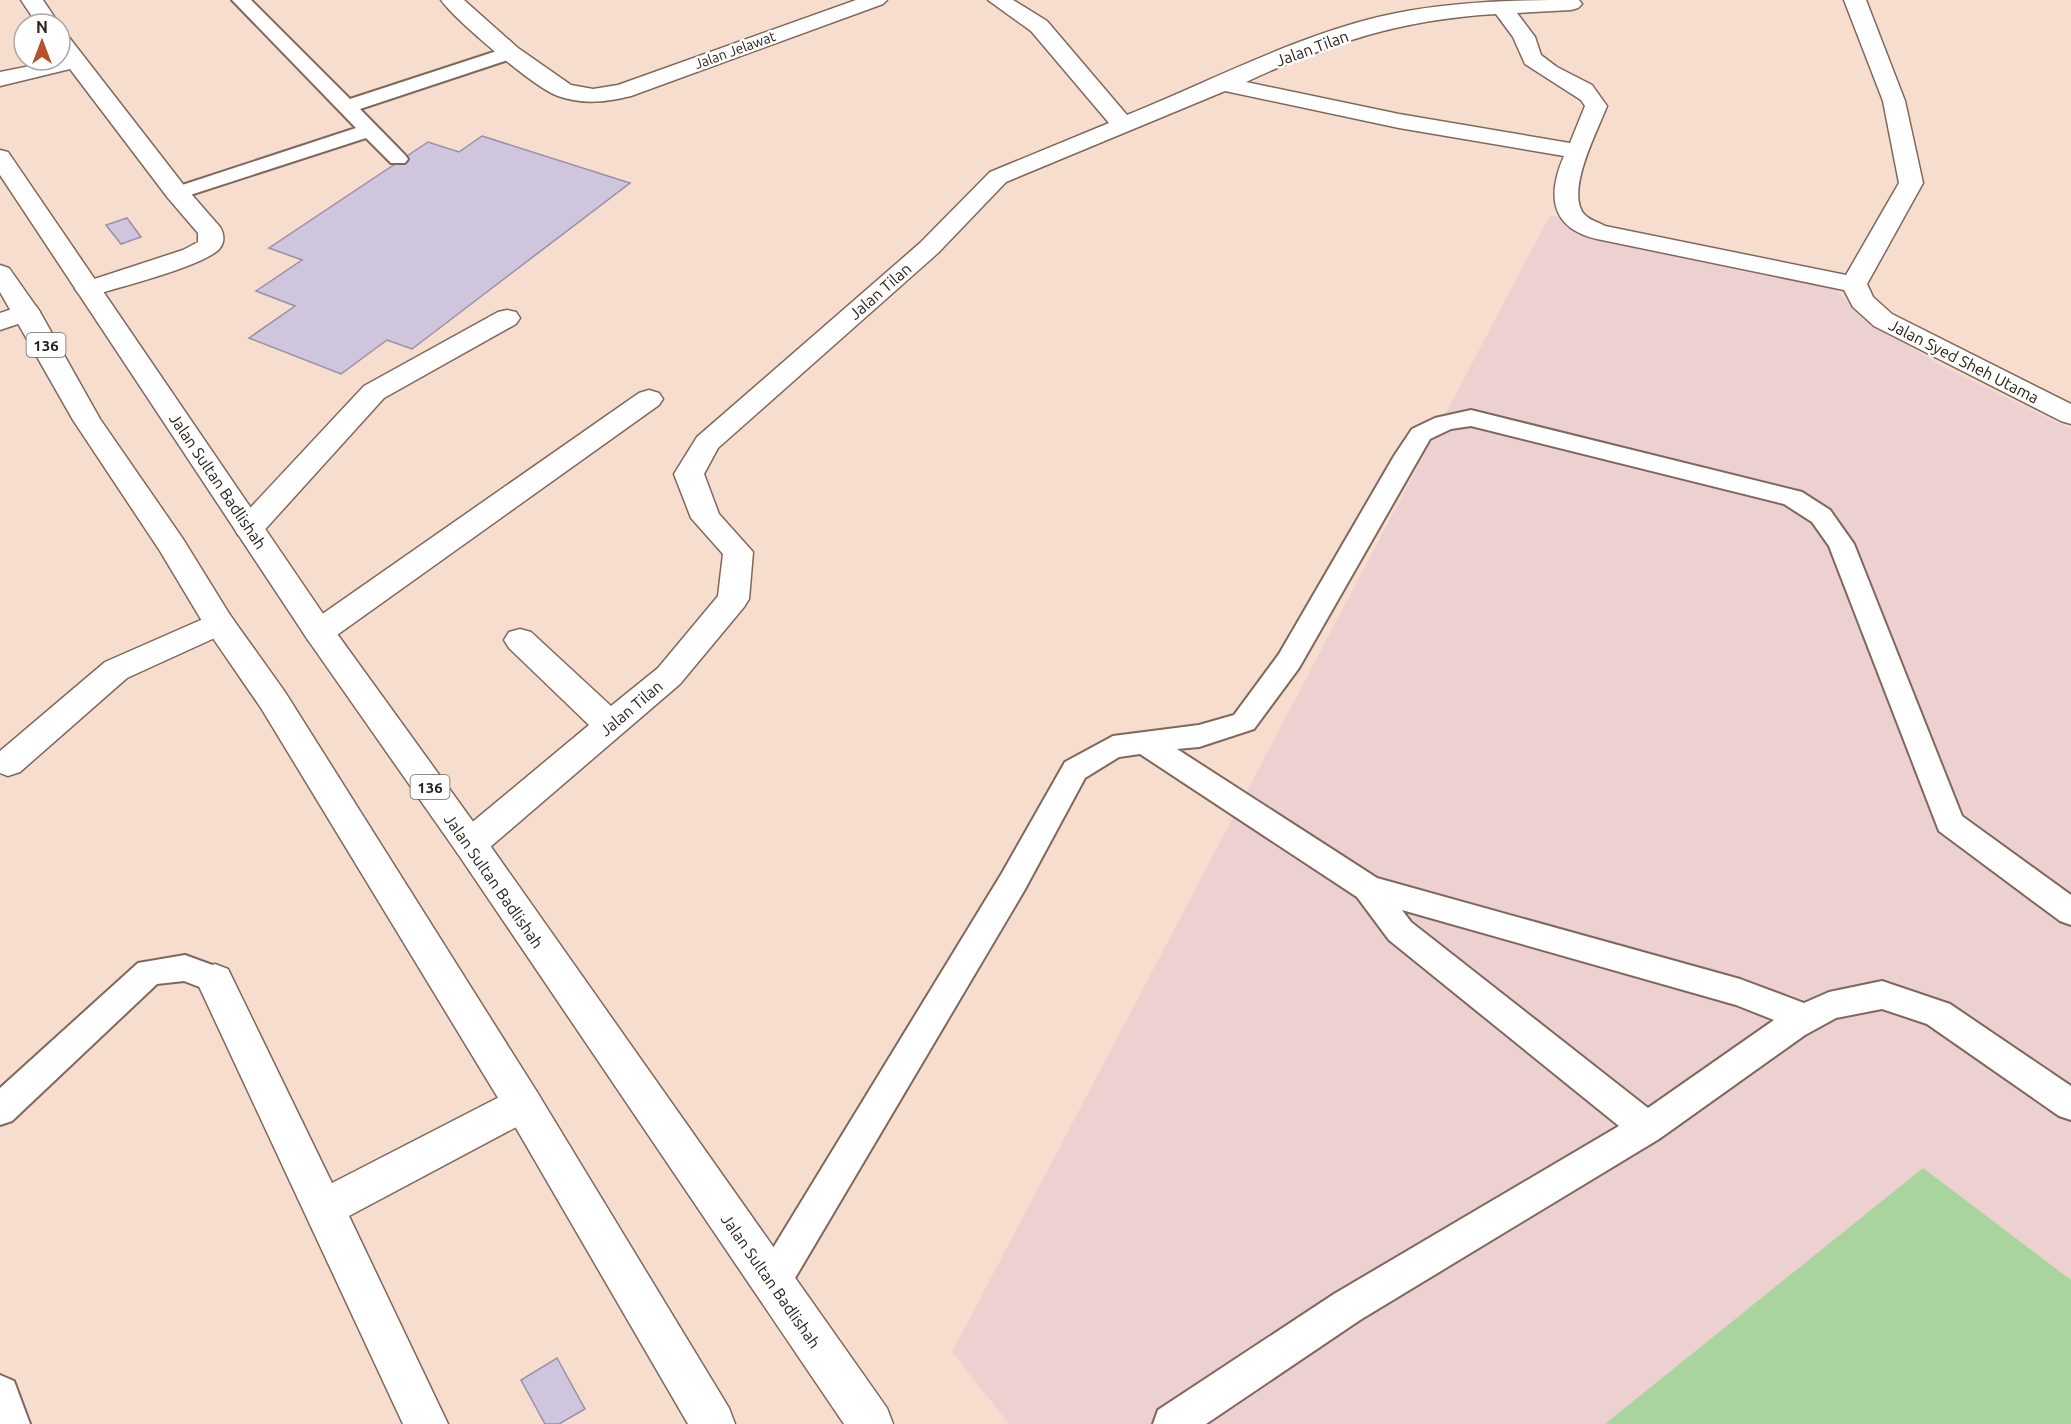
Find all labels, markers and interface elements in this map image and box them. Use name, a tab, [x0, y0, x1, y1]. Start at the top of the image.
north arrow	[12, 12, 72, 72]
text: N	[36, 18, 48, 36]
street label: Jalan Tilan	[1273, 27, 1351, 69]
street label: Jalan Jelawat	[692, 28, 778, 72]
street label: Jalan Tilan	[845, 259, 915, 323]
street label: Jalan Syed Sheh Utama	[1886, 315, 2042, 407]
road number: 136	[26, 333, 66, 357]
street label: Jalan Sultan Badlishah	[166, 410, 270, 552]
street label: Jalan Tilan	[596, 677, 666, 739]
road number: 136	[410, 775, 450, 799]
street label: Jalan Sultan Badlishah	[441, 810, 547, 952]
street label: Jalan Sultan Badlishah	[718, 1210, 824, 1352]

